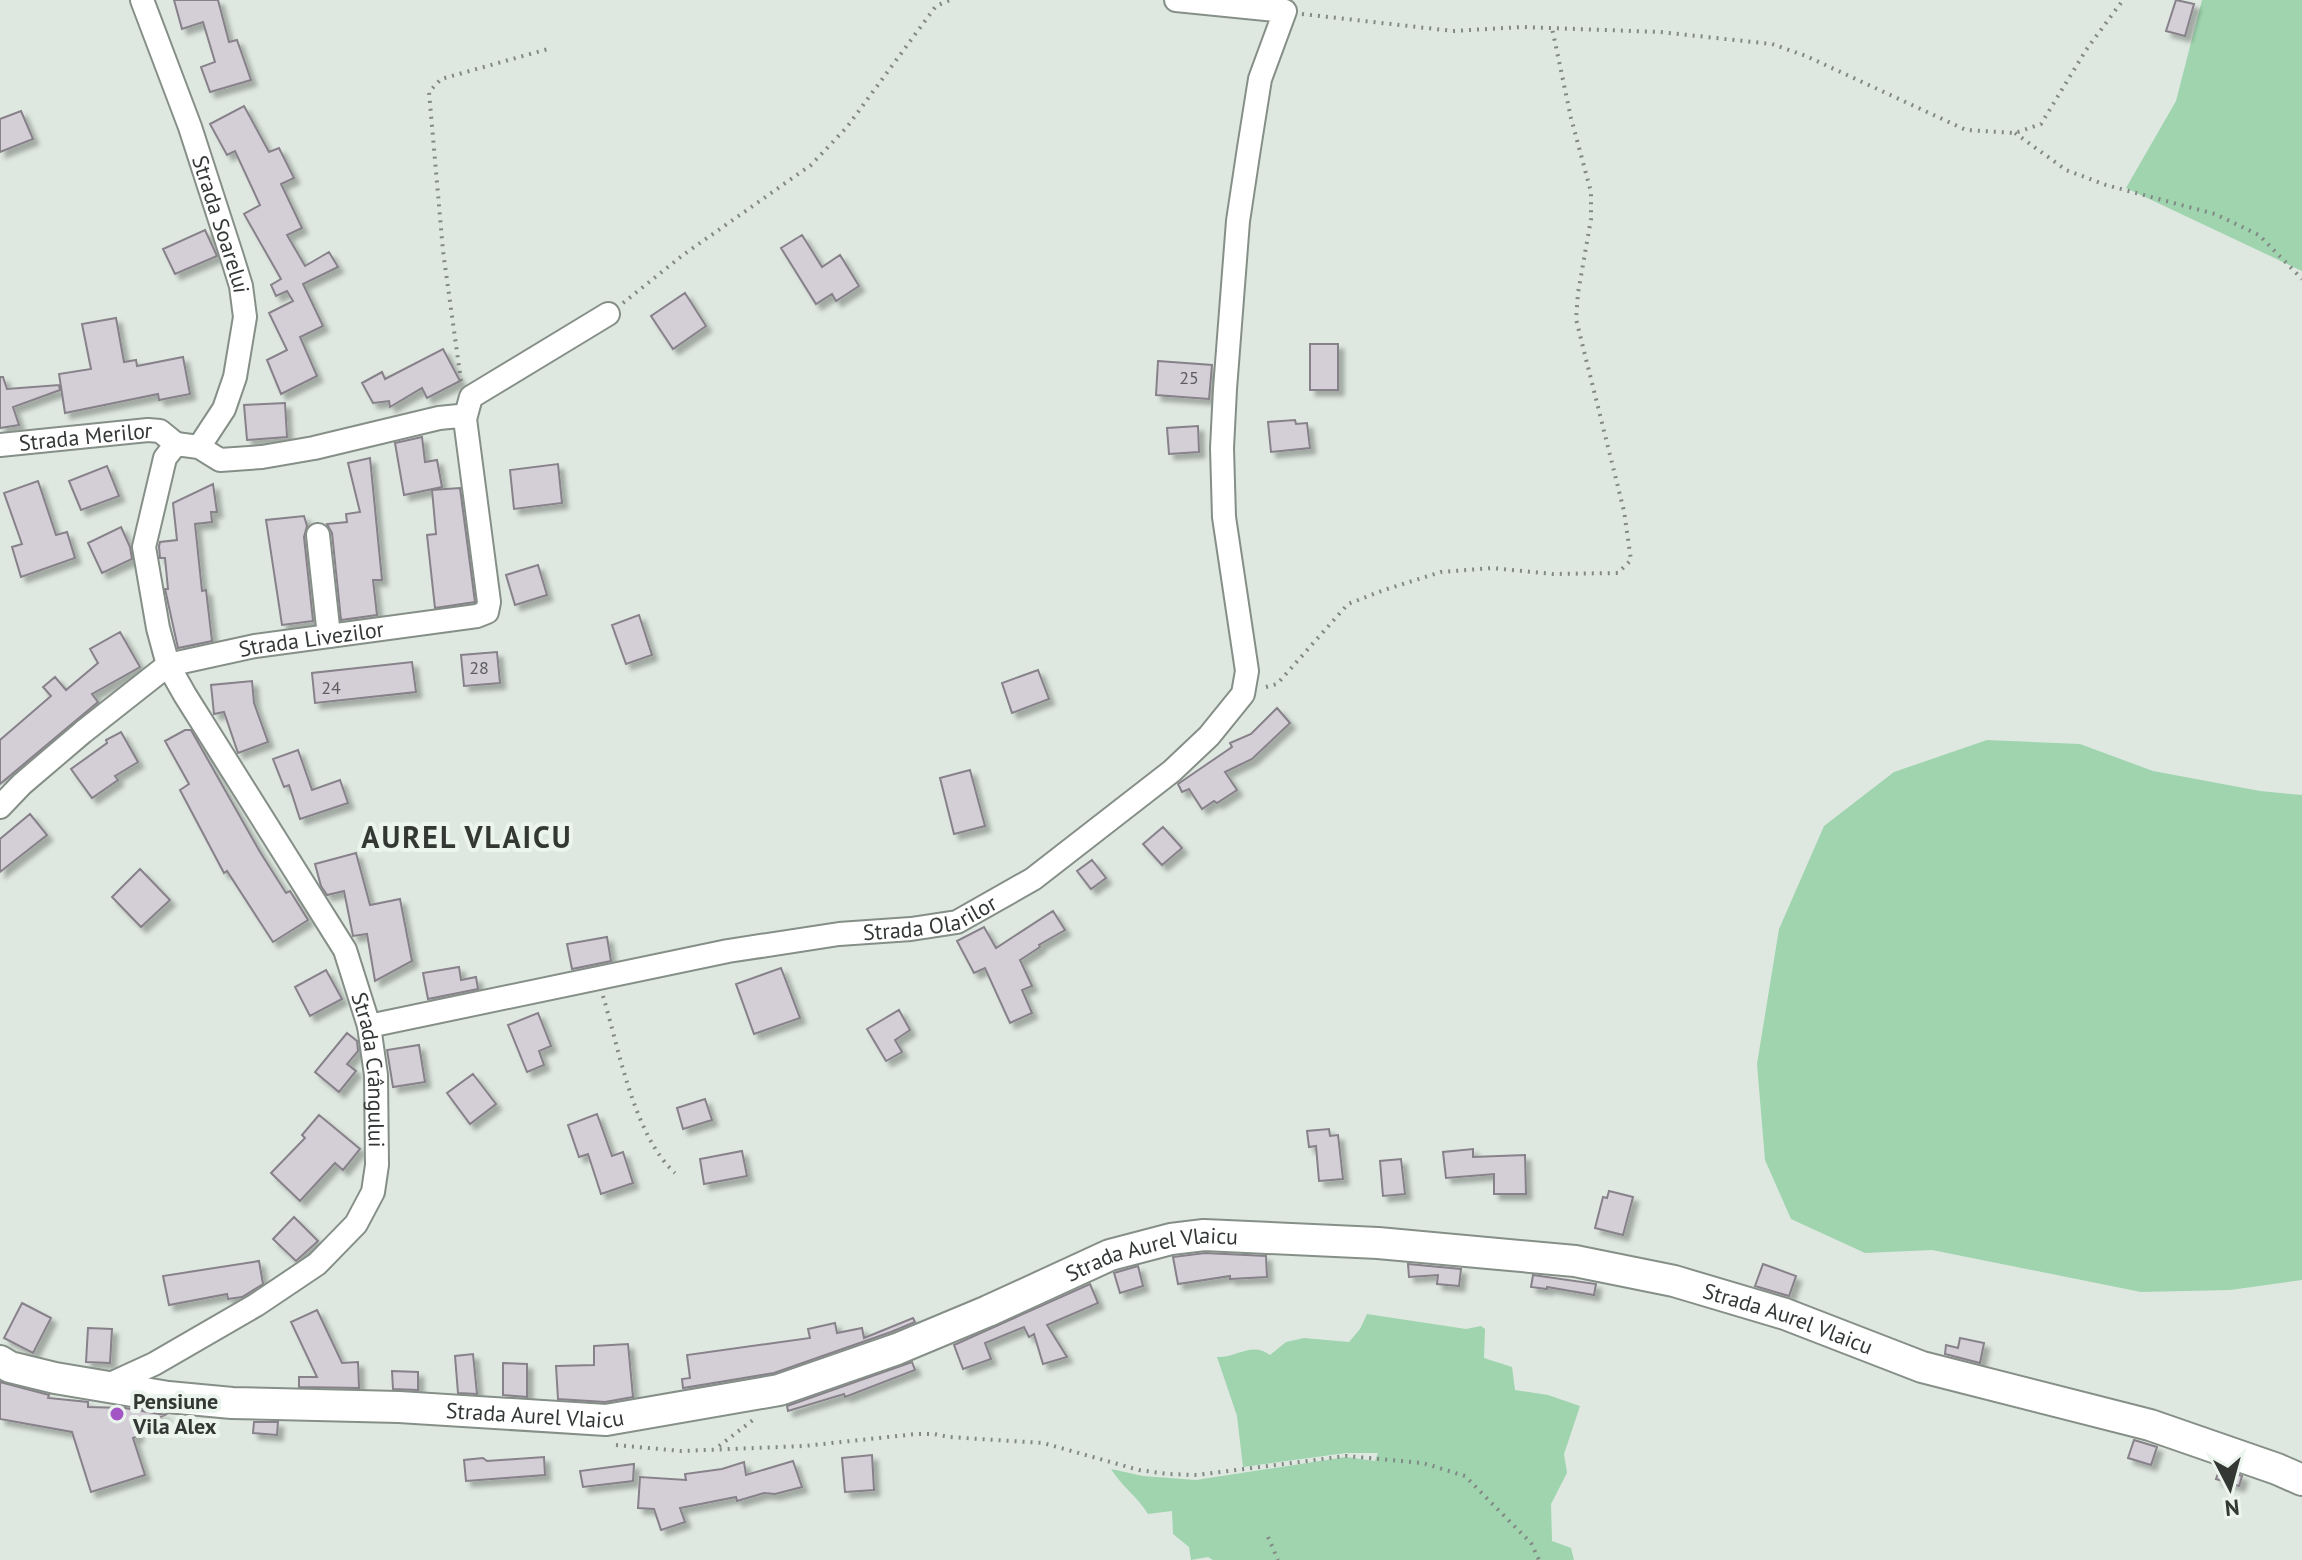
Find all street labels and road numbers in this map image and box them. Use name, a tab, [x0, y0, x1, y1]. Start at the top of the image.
street label: Strada Soarelui	[186, 152, 256, 295]
street label: Strada Merilor	[18, 416, 154, 457]
street label: Strada Livezilor	[236, 615, 386, 663]
street label: Strada Olarilor	[862, 888, 1002, 946]
street label: Strada Crângului	[345, 989, 391, 1148]
street label: Strada Aurel Vlaicu	[1061, 1221, 1239, 1288]
street label: Strada Aurel Vlaicu	[1700, 1276, 1877, 1361]
street label: Strada Aurel Vlaicu	[445, 1396, 626, 1434]

